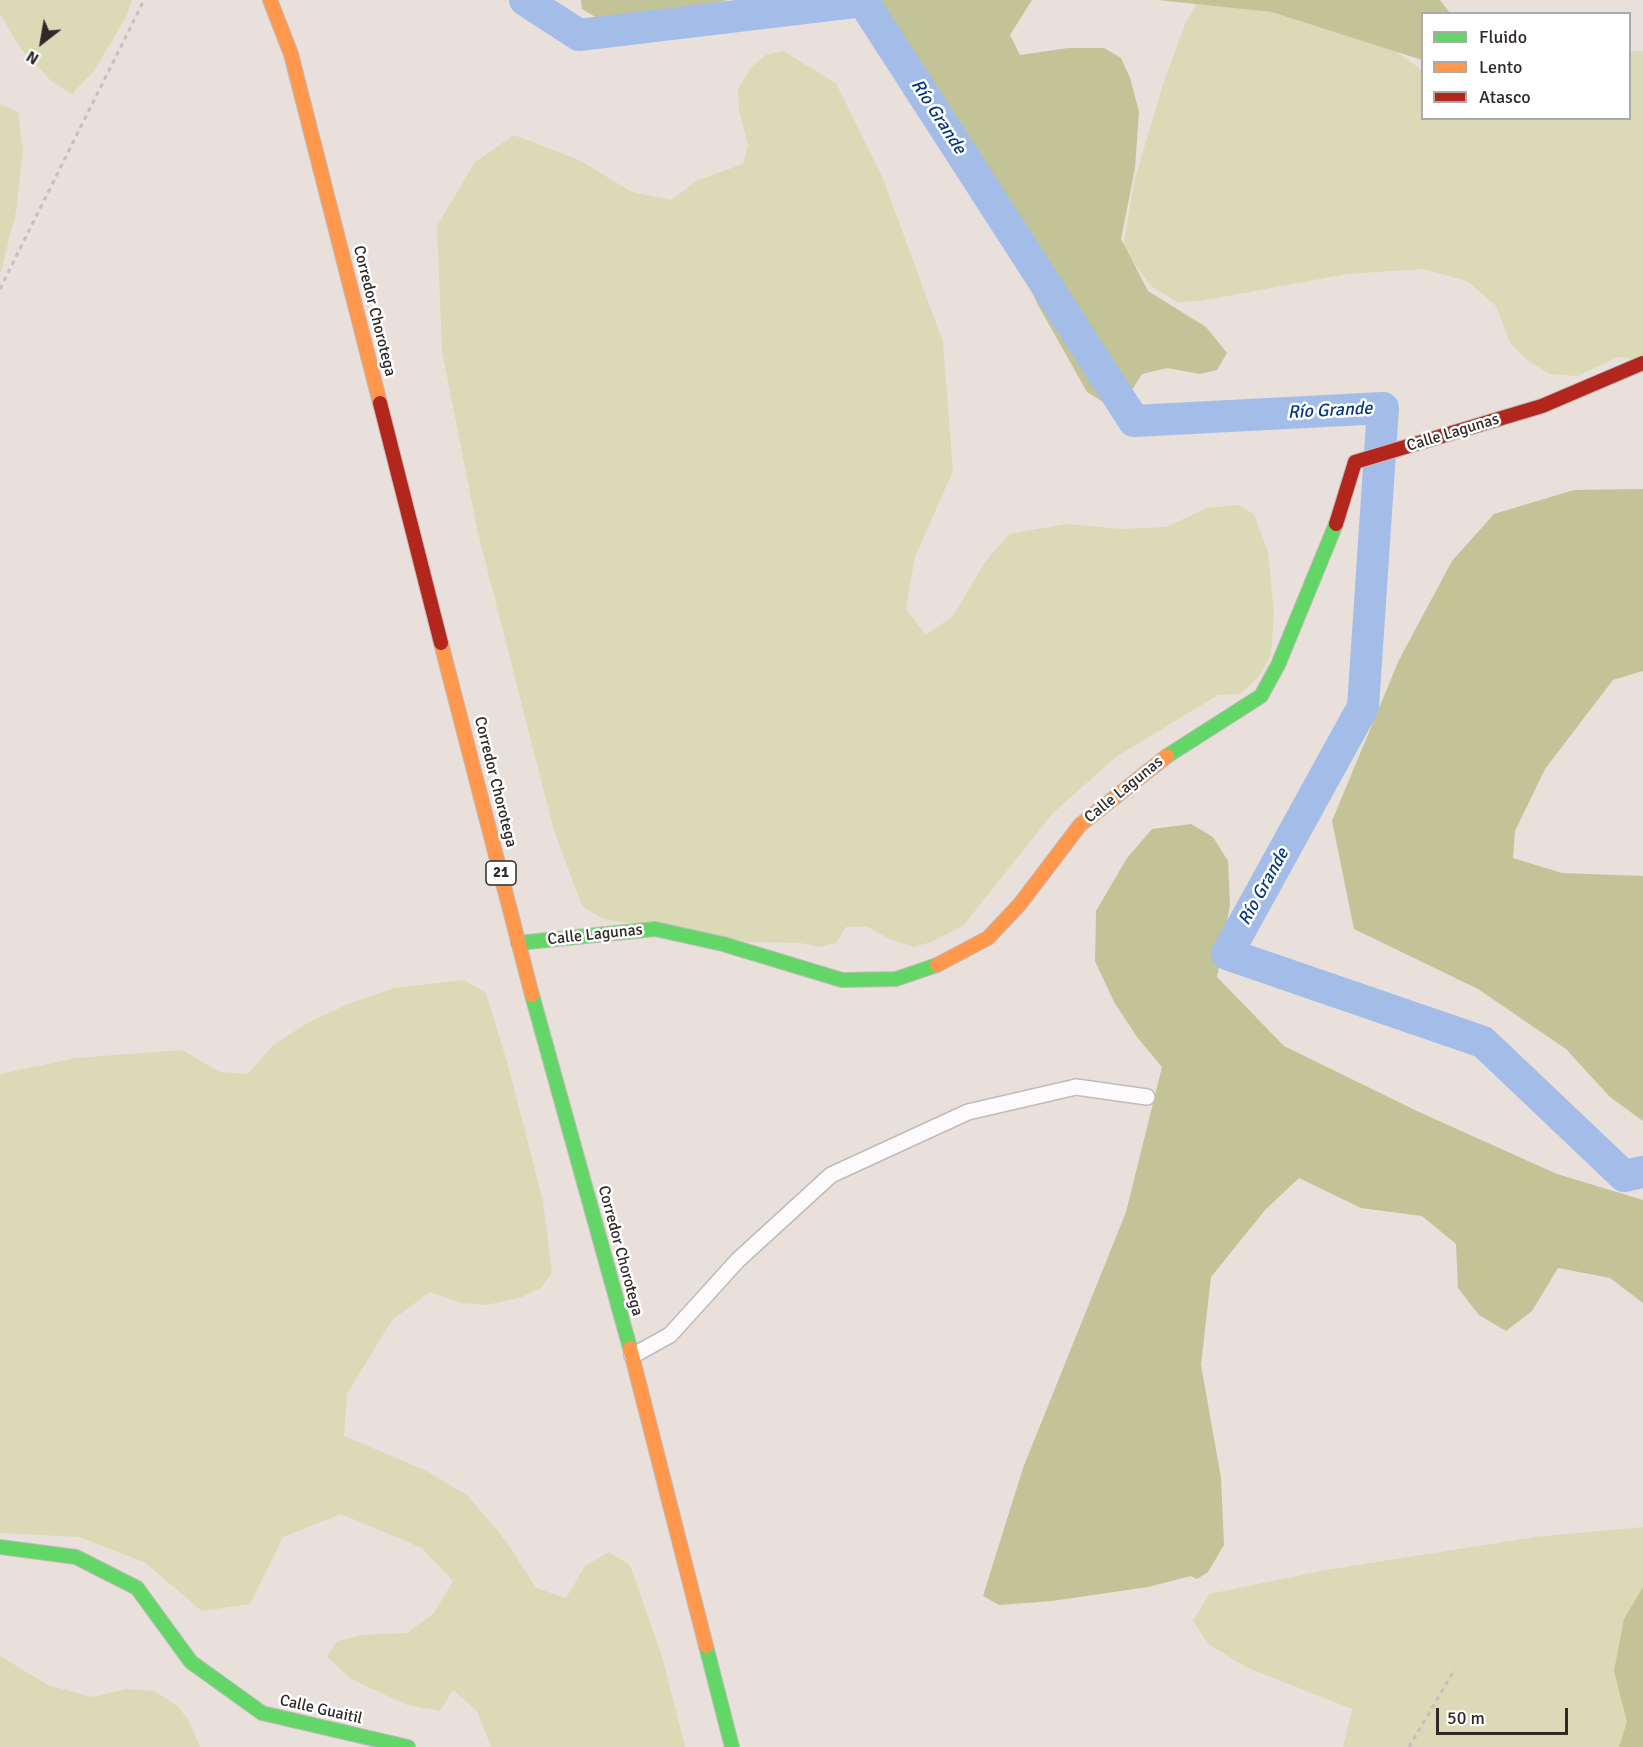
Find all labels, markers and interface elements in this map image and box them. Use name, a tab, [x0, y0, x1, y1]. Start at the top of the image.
north arrow	[12, 12, 72, 72]
legend	[1421, 12, 1631, 120]
text: Fluido	[1479, 26, 1527, 48]
text: N	[23, 46, 43, 69]
text: Lento	[1479, 56, 1522, 78]
water label: Río Grande	[906, 76, 970, 158]
text: Atasco	[1479, 86, 1531, 108]
street label: Corredor Chorotega	[348, 244, 400, 378]
water label: Río Grande	[1287, 398, 1373, 424]
street label: Calle Lagunas	[1405, 410, 1501, 456]
street label: Corredor Chorotega	[469, 715, 521, 849]
street label: Calle Lagunas	[1081, 752, 1167, 828]
water label: Río Grande	[1234, 845, 1294, 929]
road number: 21	[486, 861, 516, 885]
street label: Calle Lagunas	[546, 920, 644, 950]
street label: Corredor Chorotega	[593, 1184, 647, 1318]
street label: Calle Guaitil	[278, 1691, 364, 1729]
scale bar	[1439, 1696, 1571, 1734]
text: 50 m	[1447, 1707, 1485, 1729]

